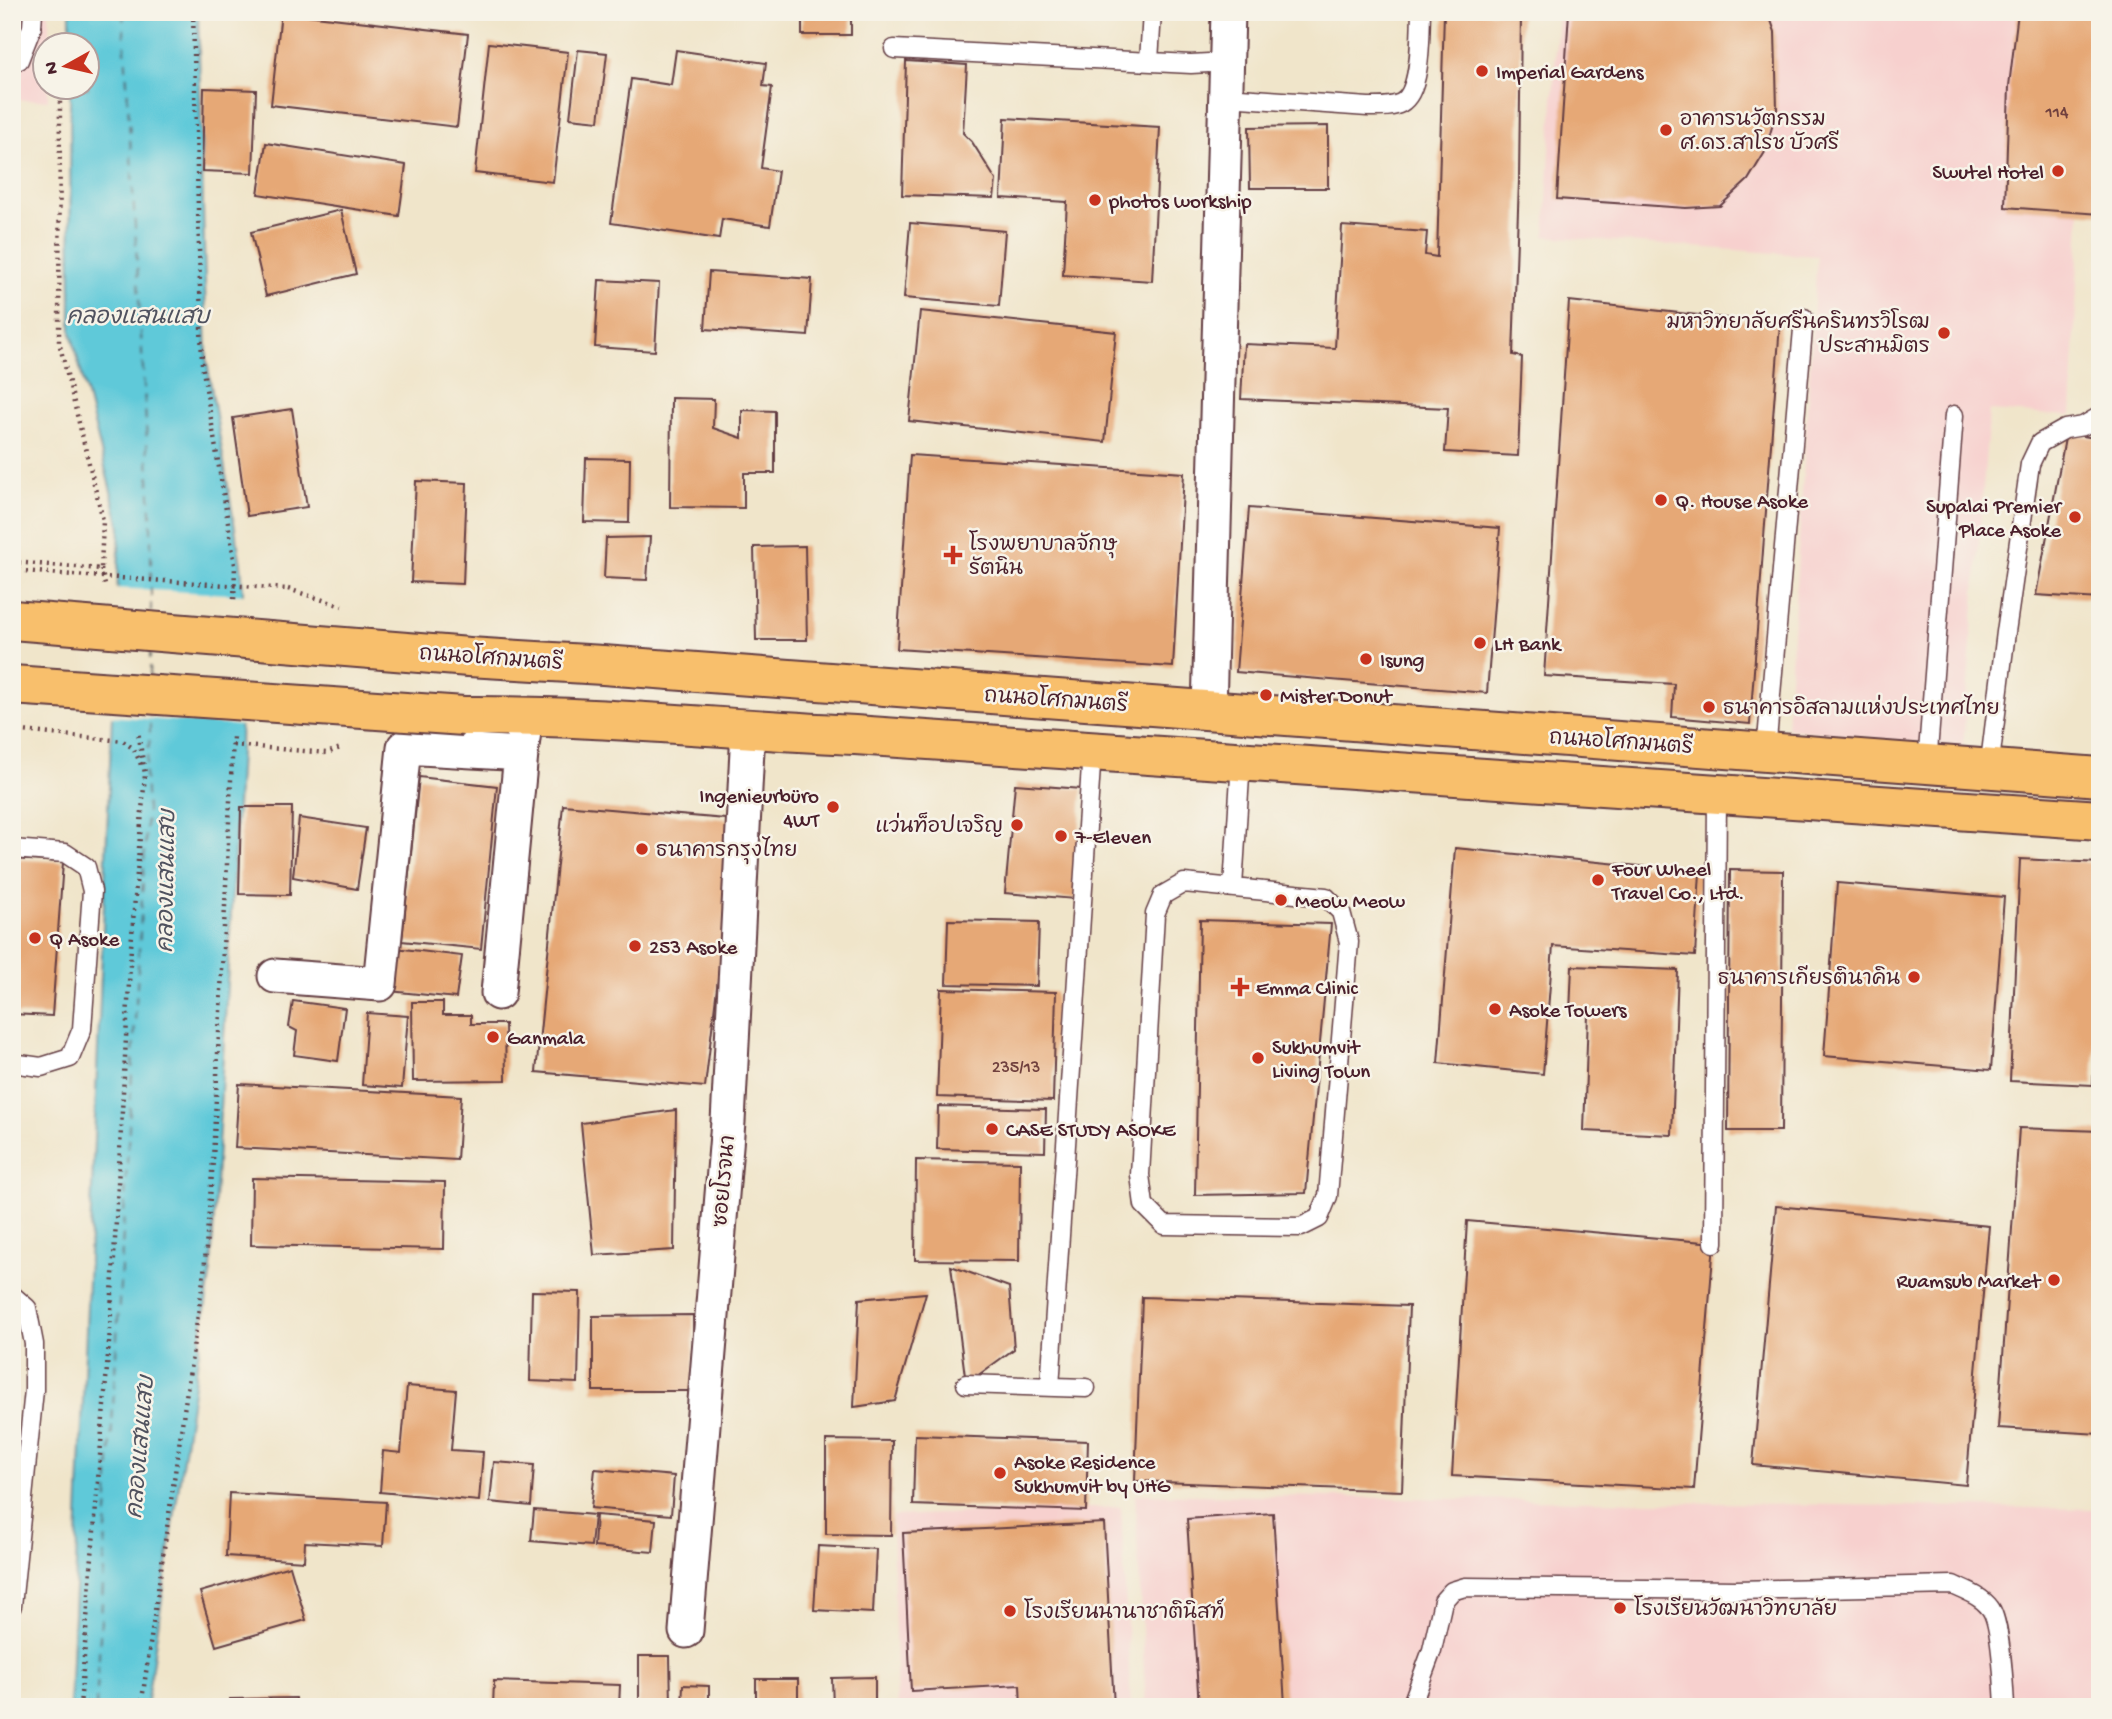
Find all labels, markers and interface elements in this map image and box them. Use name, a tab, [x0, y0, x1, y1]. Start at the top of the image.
north arrow	[32, 32, 102, 102]
text: N	[40, 60, 65, 76]
place label: Imperial Gardens	[1496, 62, 1645, 87]
marker: Imperial Gardens	[1474, 63, 1490, 79]
house number: 114	[2044, 103, 2069, 124]
place label: อาคารนวัตกรรม ศ.ดร.สาโรช บัวศรี	[1680, 107, 1839, 158]
marker: อาคารนวัตกรรม ศ.ดร.สาโรช บัวศรี	[1658, 122, 1674, 138]
place label: Swutel Hotel	[1932, 162, 2044, 187]
marker: Swutel Hotel	[2050, 163, 2066, 179]
place label: photos workship	[1108, 191, 1252, 216]
marker: photos workship	[1087, 192, 1103, 208]
water label: คลองแสนแสบ	[67, 305, 212, 332]
place label: มหาวิทยาลัยศรีนครินทรวิโรฒ ประสานมิตร	[1666, 308, 1930, 361]
marker: มหาวิทยาลัยศรีนครินทรวิโรฒ ประสานมิตร	[1936, 325, 1952, 341]
place label: Q. House Asoke	[1675, 491, 1809, 516]
marker: Q. House Asoke	[1653, 492, 1669, 508]
place label: Supalai Premier Place Asoke	[1926, 496, 2063, 545]
marker: Supalai Premier Place Asoke	[2067, 509, 2083, 525]
place label: โรงพยาบาลจักษุ รัตนิน	[969, 530, 1118, 583]
marker: โรงพยาบาลจักษุ รัตนิน	[943, 545, 963, 565]
place label: LH Bank	[1494, 634, 1563, 659]
marker: LH Bank	[1472, 635, 1488, 651]
street label: ถนนอโศกมนตรี	[418, 639, 564, 678]
place label: Isung	[1380, 650, 1425, 675]
marker: Isung	[1358, 651, 1374, 667]
street label: ถนนอโศกมนตรี	[983, 681, 1129, 720]
place label: Mister Donut	[1280, 686, 1394, 711]
marker: Mister Donut	[1258, 687, 1274, 703]
place label: ธนาคารอิสลามแห่งประเทศไทย	[1723, 694, 2000, 723]
marker: ธนาคารอิสลามแห่งประเทศไทย	[1701, 699, 1717, 715]
street label: ถนนอโศกมนตรี	[1548, 723, 1694, 762]
place label: Ingenieurbüro 4WT	[699, 786, 820, 835]
marker: Ingenieurbüro 4WT	[825, 799, 841, 815]
water label: คลองแสนแสบ	[154, 807, 183, 953]
place label: แว่นท็อปเจริญ	[875, 812, 1003, 841]
marker: แว่นท็อปเจริญ	[1009, 817, 1025, 833]
place label: 7-Eleven	[1074, 827, 1151, 852]
marker: 7-Eleven	[1053, 828, 1069, 844]
place label: ธนาคารกรุงไทย	[656, 836, 798, 865]
marker: ธนาคารกรุงไทย	[634, 841, 650, 857]
place label: Four Wheel Travel Co., Ltd.	[1611, 859, 1744, 908]
marker: Four Wheel Travel Co., Ltd.	[1590, 872, 1606, 888]
place label: Meow Meow	[1295, 891, 1406, 916]
marker: Meow Meow	[1273, 892, 1289, 908]
place label: Q Asoke	[49, 929, 120, 954]
marker: Q Asoke	[27, 930, 43, 946]
place label: 253 Asoke	[649, 937, 739, 962]
marker: 253 Asoke	[627, 938, 643, 954]
place label: ธนาคารเกียรตินาคิน	[1718, 965, 1900, 993]
marker: ธนาคารเกียรตินาคิน	[1906, 969, 1922, 985]
marker: Emma Clinic	[1230, 977, 1250, 997]
place label: Emma Clinic	[1256, 978, 1359, 1003]
place label: Asoke Towers	[1509, 1000, 1628, 1025]
marker: Asoke Towers	[1487, 1001, 1503, 1017]
place label: Ganmala	[507, 1028, 586, 1053]
marker: Ganmala	[485, 1029, 501, 1045]
place label: Sukhumvit Living Town	[1272, 1037, 1370, 1086]
marker: Sukhumvit Living Town	[1250, 1050, 1266, 1066]
house number: 235/13	[992, 1058, 1040, 1079]
place label: CASE STUDY ASOKE	[1006, 1120, 1176, 1145]
marker: CASE STUDY ASOKE	[984, 1121, 1000, 1137]
street label: ซอยโรจนา	[706, 1134, 743, 1228]
place label: Ruamsub Market	[1896, 1271, 2042, 1296]
marker: Ruamsub Market	[2046, 1272, 2062, 1288]
water label: คลองแสนแสบ	[123, 1372, 162, 1520]
place label: Asoke Residence Sukhumvit by UHG	[1014, 1452, 1171, 1501]
marker: Asoke Residence Sukhumvit by UHG	[992, 1465, 1008, 1481]
place label: โรงเรียนวัฒนาวิทยาลัย	[1634, 1595, 1837, 1624]
place label: โรงเรียนนานาชาตินิสท์	[1024, 1598, 1225, 1627]
marker: โรงเรียนวัฒนาวิทยาลัย	[1612, 1600, 1628, 1616]
marker: โรงเรียนนานาชาตินิสท์	[1002, 1603, 1018, 1619]

